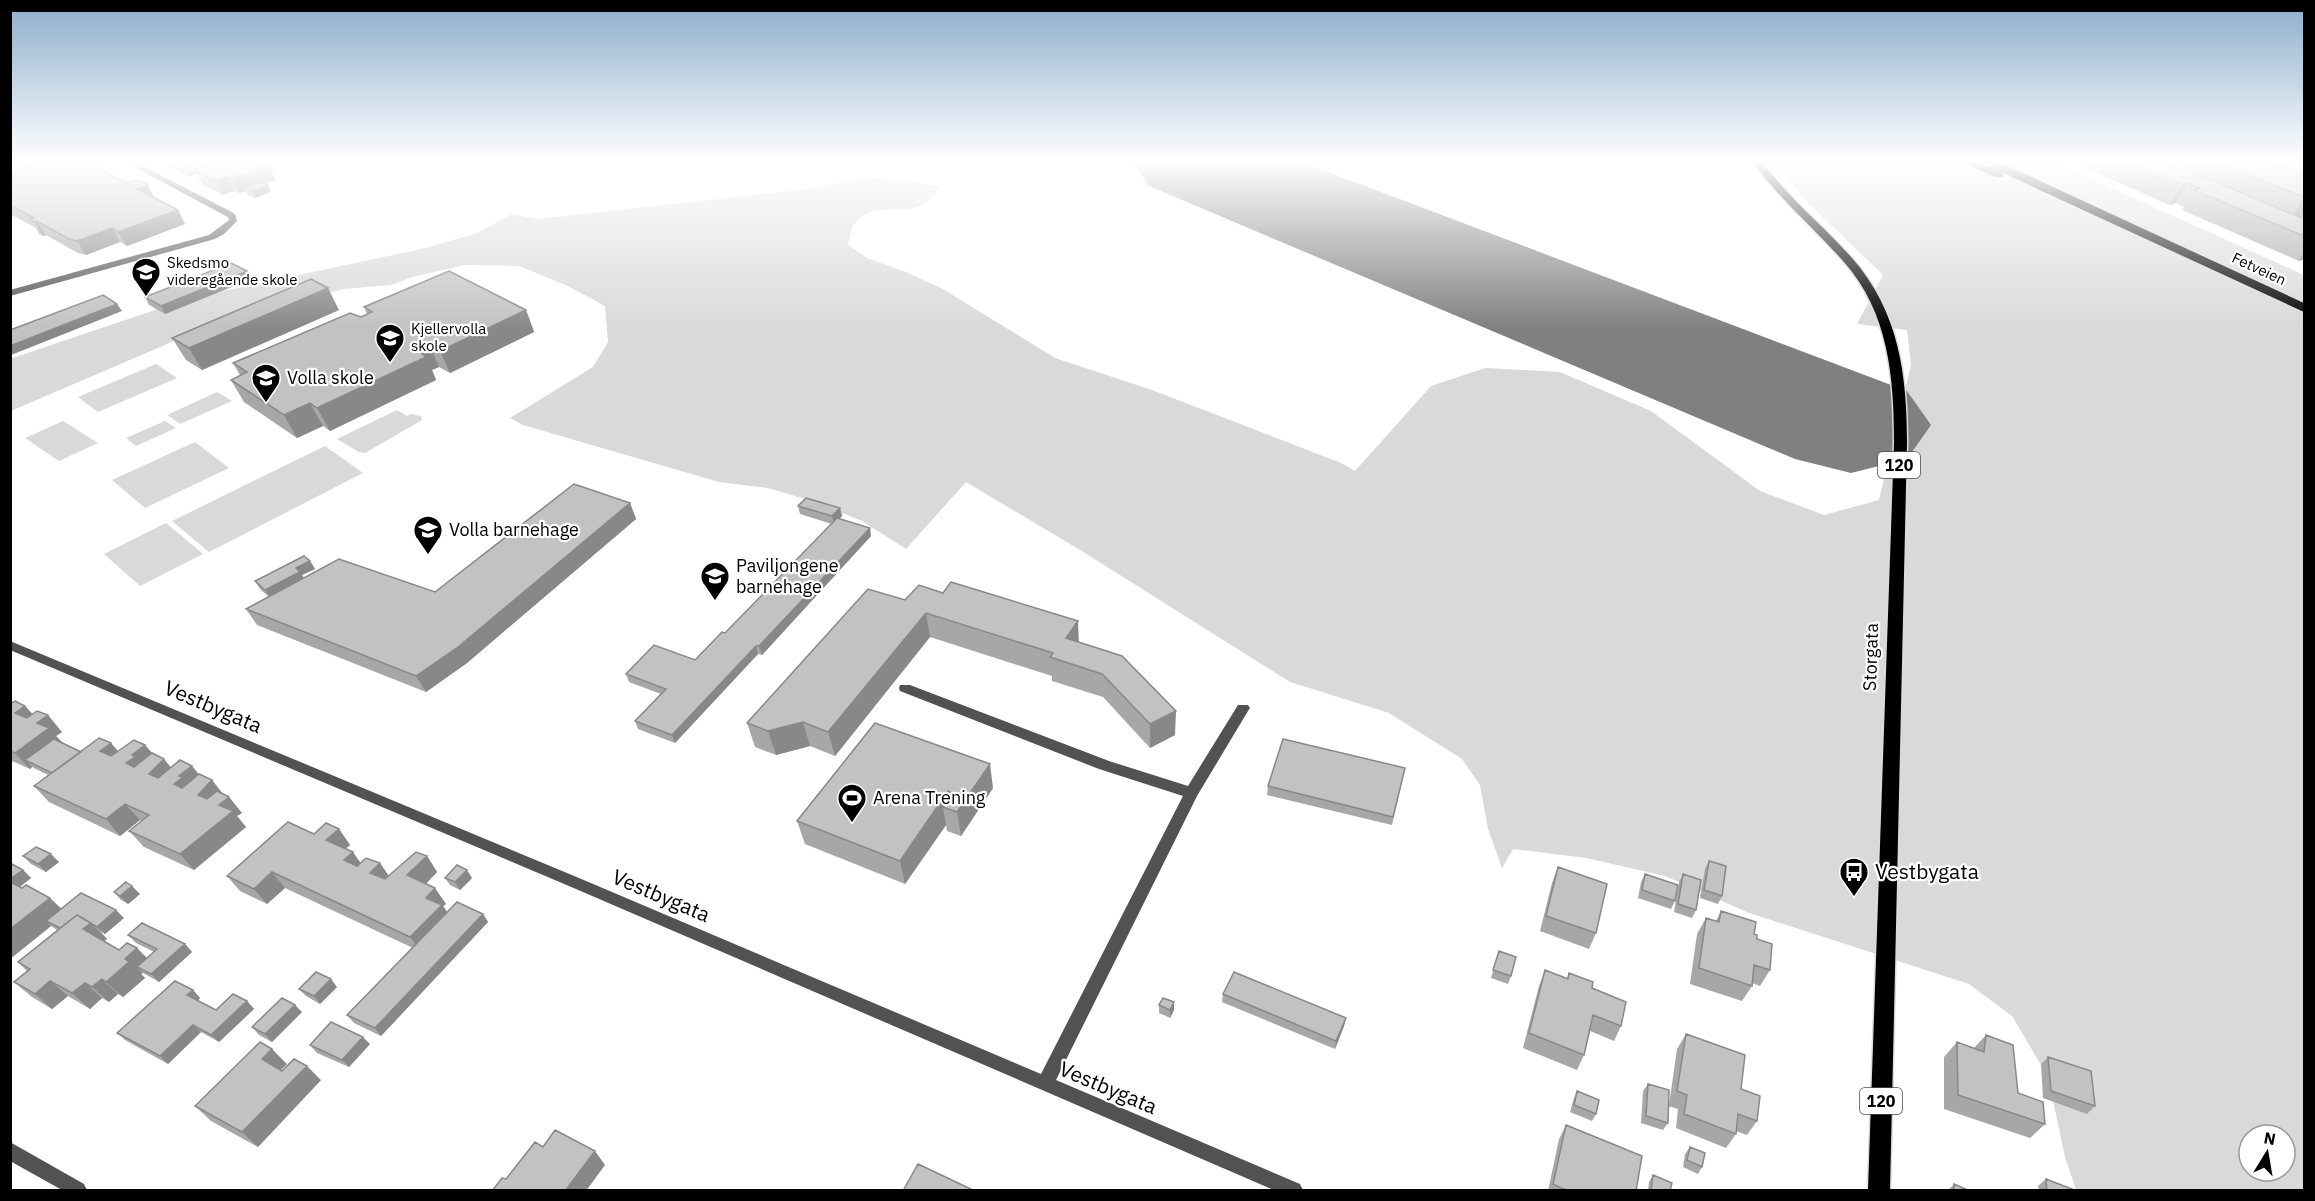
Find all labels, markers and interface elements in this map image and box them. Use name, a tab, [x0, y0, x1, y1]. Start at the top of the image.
street label: Fetveien	[2229, 248, 2289, 289]
place label: Skedsmo videregående skole	[167, 253, 298, 289]
school or university icon: Skedsmo videregående skole	[130, 256, 162, 298]
place label: Kjellervolla skole	[411, 319, 486, 355]
school or university icon: Kjellervolla skole	[374, 322, 406, 364]
school or university icon: Volla skole	[250, 362, 282, 404]
place label: Volla skole	[287, 366, 374, 389]
road number: 120	[1878, 452, 1920, 478]
school or university icon: Volla barnehage	[412, 514, 444, 556]
place label: Volla barnehage	[449, 518, 579, 541]
place label: Paviljongene barnehage	[736, 554, 839, 598]
school or university icon: Paviljongene barnehage	[699, 560, 731, 602]
street label: Storgata	[1858, 622, 1883, 691]
street label: Vestbygata	[160, 673, 267, 739]
sports icon: Arena Trening	[836, 782, 868, 824]
place label: Arena Trening	[873, 786, 986, 809]
bus stop icon: Vestbygata	[1838, 856, 1870, 898]
place label: Vestbygata	[1875, 857, 1979, 885]
street label: Vestbygata	[608, 862, 715, 928]
street label: Vestbygata	[1055, 1054, 1162, 1120]
road number: 120	[1860, 1088, 1902, 1114]
north arrow	[2237, 1123, 2297, 1183]
text: N	[2262, 1127, 2277, 1149]

